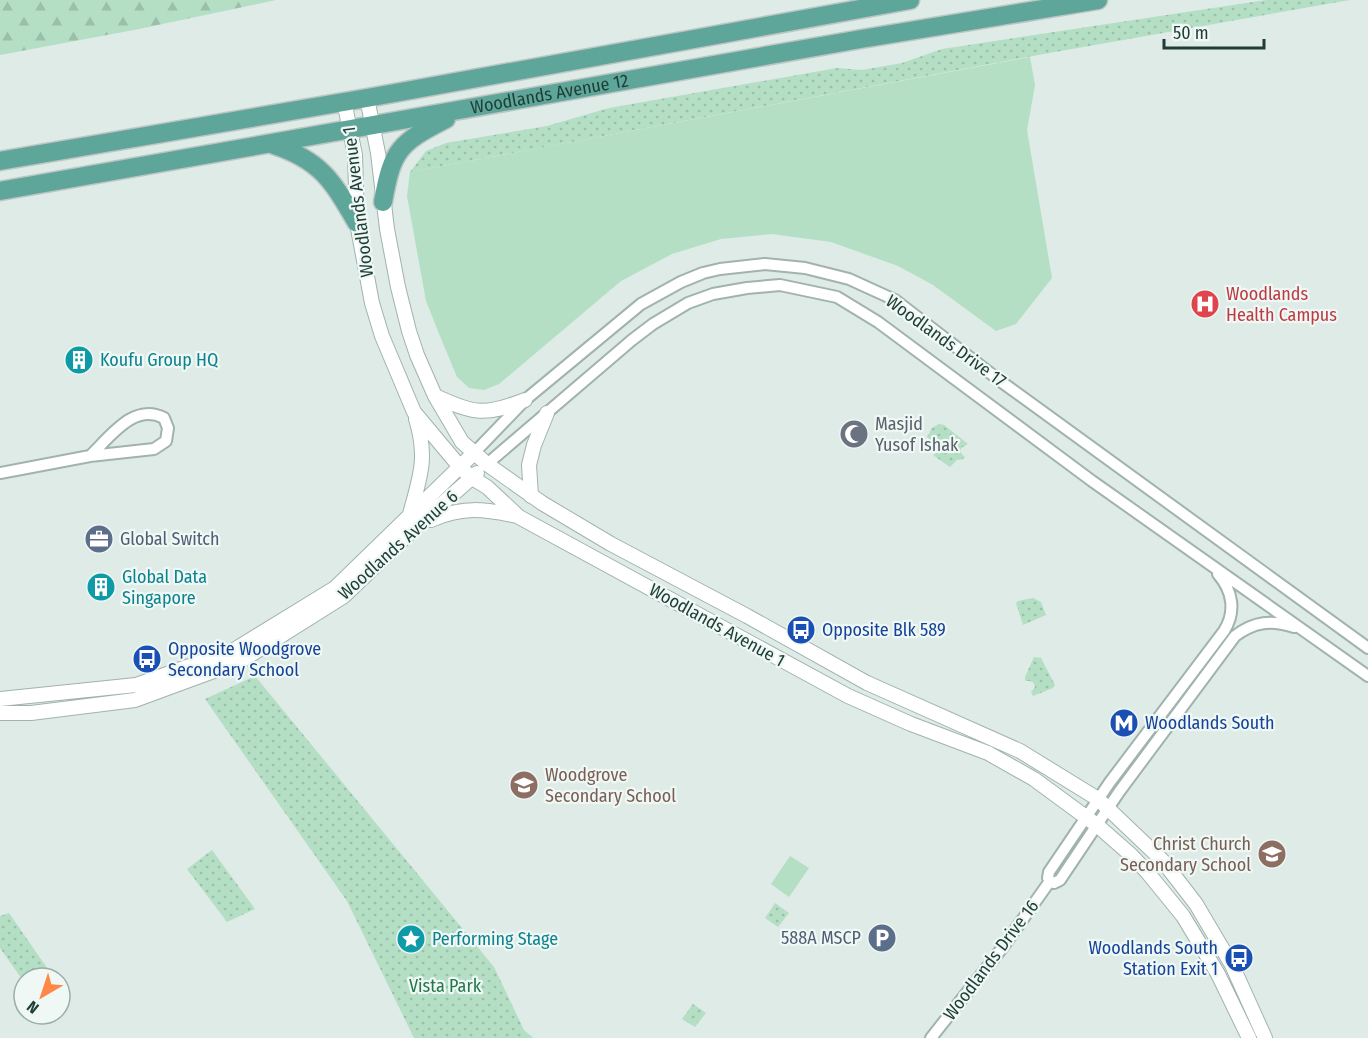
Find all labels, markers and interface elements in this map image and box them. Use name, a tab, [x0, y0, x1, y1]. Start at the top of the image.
scale bar	[1164, 12, 1264, 50]
text: 50 m	[1173, 22, 1209, 44]
street label: Woodlands Avenue 12	[469, 69, 630, 119]
street label: Woodlands Avenue 1	[338, 125, 378, 279]
place label: Woodlands Health Campus	[1226, 283, 1337, 326]
hospital icon: Woodlands Health Campus	[1189, 288, 1221, 320]
street label: Woodlands Drive 17	[882, 290, 1010, 392]
building icon: Koufu Group HQ	[63, 344, 95, 376]
place label: Koufu Group HQ	[100, 349, 218, 371]
place label: Masjid Yusof Ishak	[875, 413, 959, 456]
mosque icon: Masjid Yusof Ishak	[838, 418, 870, 450]
street label: Woodlands Avenue 6	[334, 485, 463, 605]
office icon: Global Switch	[83, 523, 115, 555]
place label: Global Switch	[120, 528, 220, 550]
place label: Global Data Singapore	[122, 566, 207, 609]
building icon: Global Data Singapore	[85, 571, 117, 603]
street label: Woodlands Avenue 1	[645, 579, 789, 671]
bus stop icon: Opposite Blk 589	[785, 614, 817, 646]
place label: Opposite Blk 589	[822, 619, 946, 641]
place label: Opposite Woodgrove Secondary School	[168, 638, 321, 681]
bus stop icon: Opposite Woodgrove Secondary School	[131, 643, 163, 675]
metro station icon: Woodlands South	[1108, 707, 1140, 739]
place label: Woodlands South	[1145, 712, 1275, 734]
place label: Woodgrove Secondary School	[545, 764, 676, 807]
school or university icon: Woodgrove Secondary School	[508, 769, 540, 801]
place label: Christ Church Secondary School	[1120, 833, 1251, 876]
school or university icon: Christ Church Secondary School	[1256, 838, 1288, 870]
street label: Woodlands Drive 16	[939, 896, 1043, 1024]
parking icon: 588A MSCP	[866, 922, 898, 954]
place icon: Performing Stage	[395, 923, 427, 955]
place label: 588A MSCP	[781, 927, 861, 949]
place label: Performing Stage	[432, 928, 558, 950]
place label: Woodlands South Station Exit 1	[1088, 937, 1218, 980]
bus stop icon: Woodlands South Station Exit 1	[1223, 942, 1255, 974]
north arrow	[12, 966, 72, 1026]
park label: Vista Park	[409, 975, 482, 997]
text: N	[23, 997, 43, 1018]

